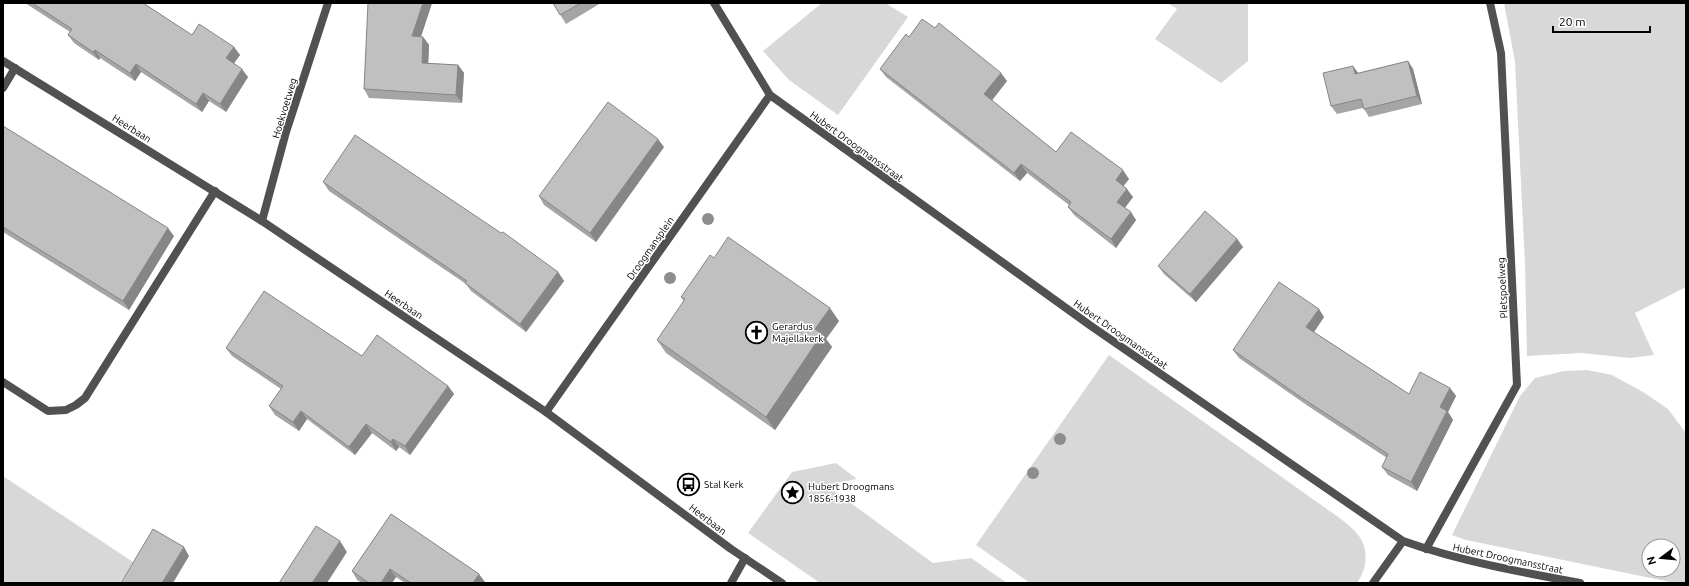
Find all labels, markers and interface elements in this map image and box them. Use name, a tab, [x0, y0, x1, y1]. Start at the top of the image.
scale bar	[1553, 8, 1650, 34]
text: 20 m	[1559, 15, 1586, 28]
street label: Hoekvoetweg	[270, 77, 299, 140]
street label: Hubert Droogmansstraat	[808, 109, 905, 184]
street label: Heerbaan	[110, 112, 153, 145]
street label: Droogmansplein	[625, 215, 676, 282]
street label: Pletspoelweg	[1495, 257, 1510, 319]
street label: Heerbaan	[383, 288, 425, 321]
street label: Hubert Droogmansstraat	[1072, 298, 1170, 371]
church icon: Gerardus Majellakerk	[743, 319, 769, 345]
place label: Gerardus Majellakerk	[772, 321, 823, 344]
bus stop icon: Stal Kerk	[675, 471, 701, 497]
place label: Stal Kerk	[704, 479, 744, 490]
place icon: Hubert Droogmans 1856-1938	[780, 479, 806, 505]
place label: Hubert Droogmans 1856-1938	[808, 481, 894, 504]
street label: Heerbaan	[687, 502, 728, 537]
north arrow	[1641, 538, 1681, 578]
street label: Hubert Droogmansstraat	[1452, 541, 1564, 576]
text: N	[1644, 555, 1658, 566]

